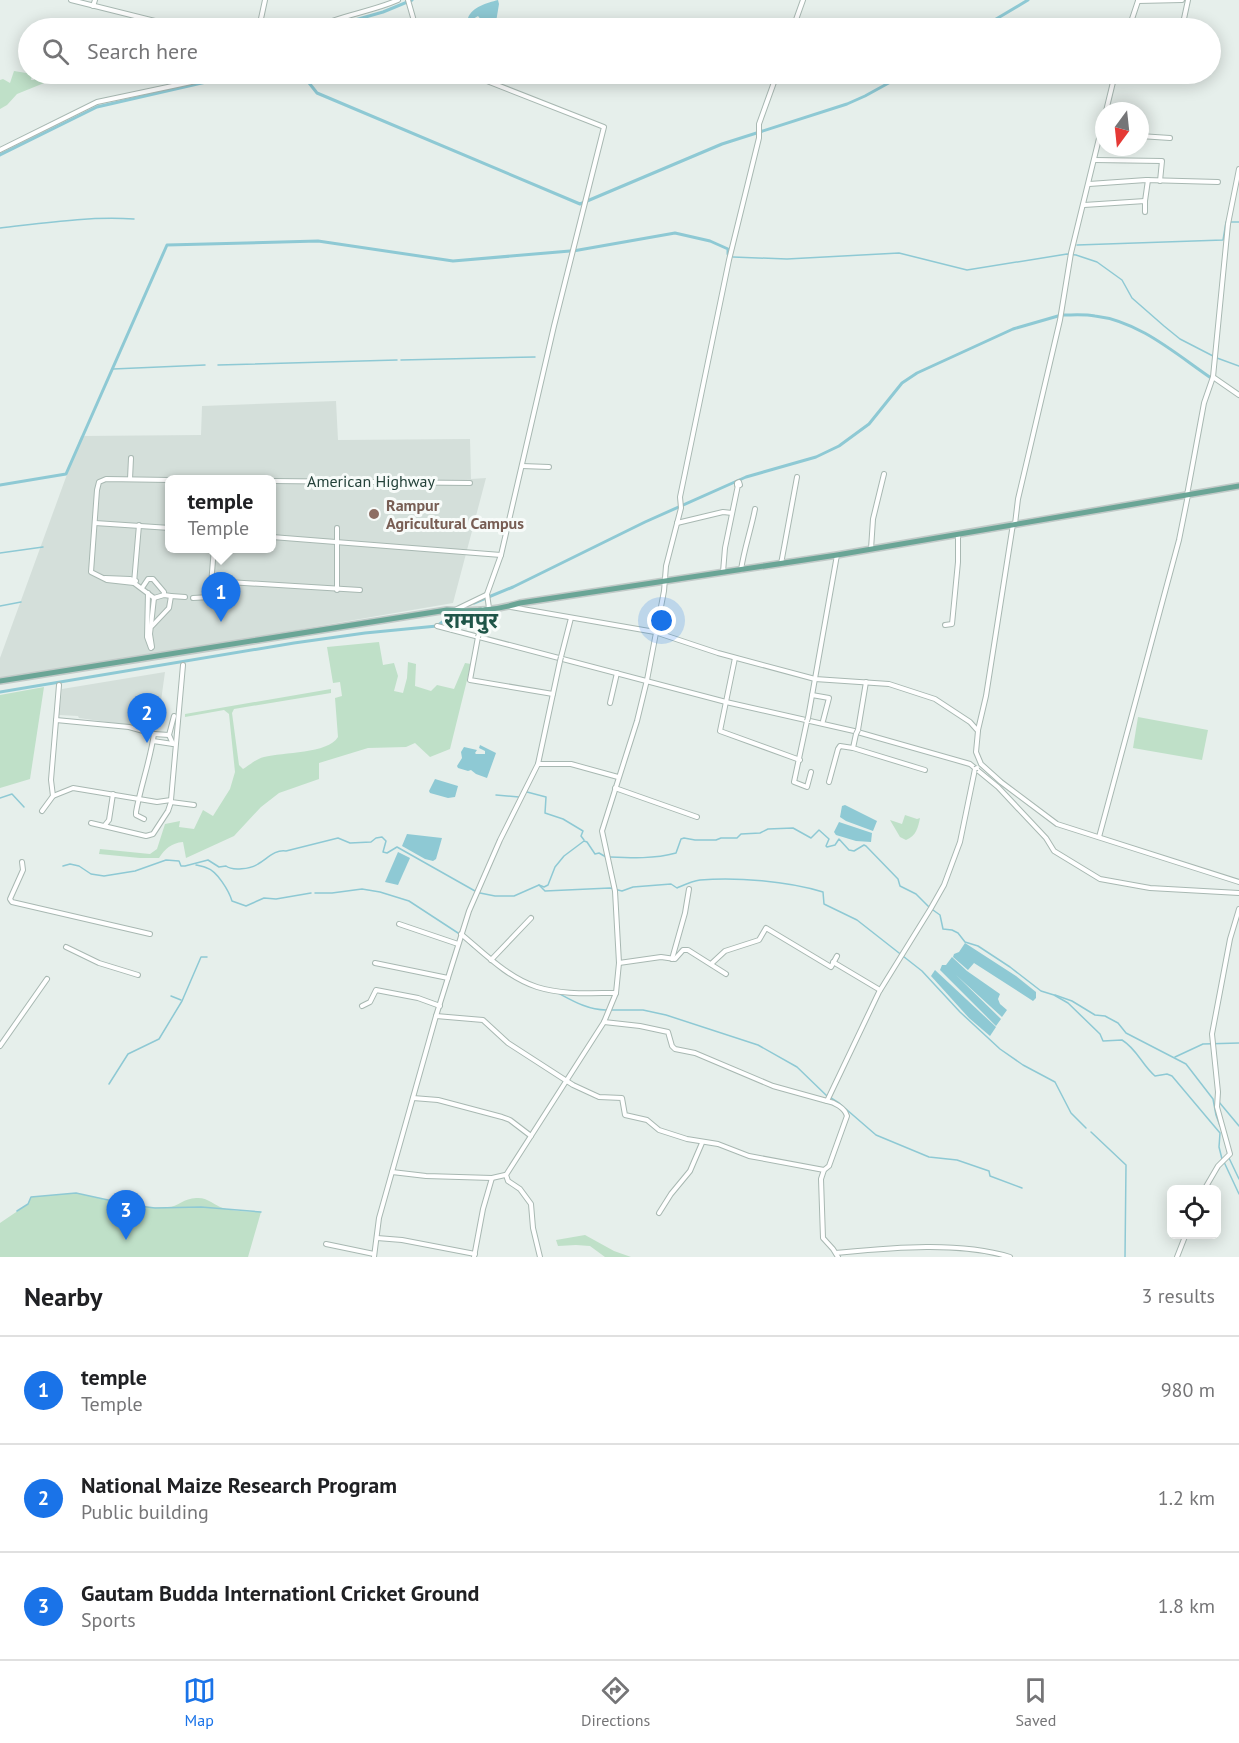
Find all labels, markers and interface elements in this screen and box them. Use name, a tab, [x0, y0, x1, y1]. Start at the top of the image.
search box	[18, 18, 1221, 84]
icon: search	[39, 35, 72, 68]
text: Search here	[87, 37, 198, 65]
north arrow	[1095, 102, 1149, 156]
street label: American Highway	[307, 471, 436, 491]
popup	[165, 475, 276, 553]
text: temple	[188, 487, 253, 515]
place label: Rampur Agricultural Campus	[386, 495, 524, 533]
marker: Rampur Agricultural Campus	[367, 507, 381, 521]
text: Temple	[188, 515, 249, 541]
pin: 1	[202, 572, 240, 622]
district label: रामपुर	[444, 606, 499, 634]
your location	[647, 606, 676, 635]
pin: 2	[128, 694, 166, 743]
map controls	[1167, 1185, 1221, 1239]
button: locate	[1167, 1185, 1221, 1239]
pin: 3	[106, 1190, 146, 1240]
text: Nearby	[24, 1280, 102, 1313]
text: 3 results	[1142, 1283, 1215, 1309]
text: temple	[81, 1363, 147, 1391]
text: 1	[38, 1377, 49, 1403]
text: 980 m	[1161, 1377, 1215, 1403]
text: Temple	[81, 1391, 143, 1417]
text: National Maize Research Program	[81, 1471, 397, 1499]
text: 2	[38, 1485, 49, 1511]
text: 1.2 km	[1158, 1485, 1215, 1511]
text: Public building	[81, 1499, 209, 1525]
text: Gautam Budda Internationl Cricket Ground	[81, 1579, 479, 1607]
text: 3	[38, 1593, 49, 1619]
text: 1.8 km	[1158, 1593, 1215, 1619]
text: Sports	[81, 1607, 136, 1633]
tab: Map	[183, 1674, 216, 1730]
tab: Directions	[581, 1674, 650, 1730]
tab: Saved	[1016, 1674, 1056, 1730]

